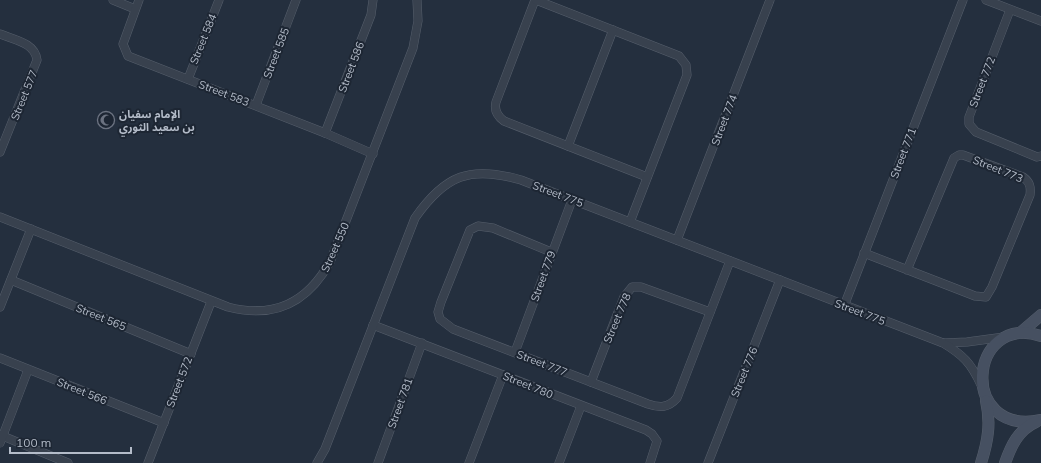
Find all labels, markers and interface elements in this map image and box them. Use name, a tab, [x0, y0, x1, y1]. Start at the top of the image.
street label: Street 584	[187, 11, 220, 66]
street label: Street 585	[260, 25, 292, 80]
street label: Street 586	[335, 39, 367, 94]
street label: Street 772	[966, 54, 998, 109]
street label: Street 577	[8, 68, 40, 122]
street label: Street 583	[197, 77, 251, 109]
street label: Street 774	[708, 92, 740, 147]
place label: الإمام سفيان بن سعيد الثوري	[119, 107, 195, 137]
mosque icon: الإمام سفيان بن سعيد الثوري	[96, 110, 116, 130]
street label: Street 771	[887, 126, 919, 180]
street label: Street 773	[971, 153, 1025, 185]
street label: Street 775	[531, 178, 586, 210]
street label: Street 550	[318, 220, 352, 274]
street label: Street 779	[527, 249, 559, 303]
street label: Street 778	[600, 290, 634, 345]
street label: Street 775	[833, 296, 888, 328]
street label: Street 565	[74, 301, 129, 334]
street label: Street 776	[728, 344, 761, 399]
street label: Street 777	[515, 347, 569, 379]
street label: Street 572	[163, 354, 195, 409]
street label: Street 780	[501, 369, 556, 402]
street label: Street 566	[55, 375, 110, 408]
street label: Street 781	[384, 376, 416, 430]
scale bar	[10, 429, 131, 455]
text: 100 m	[16, 435, 51, 450]

